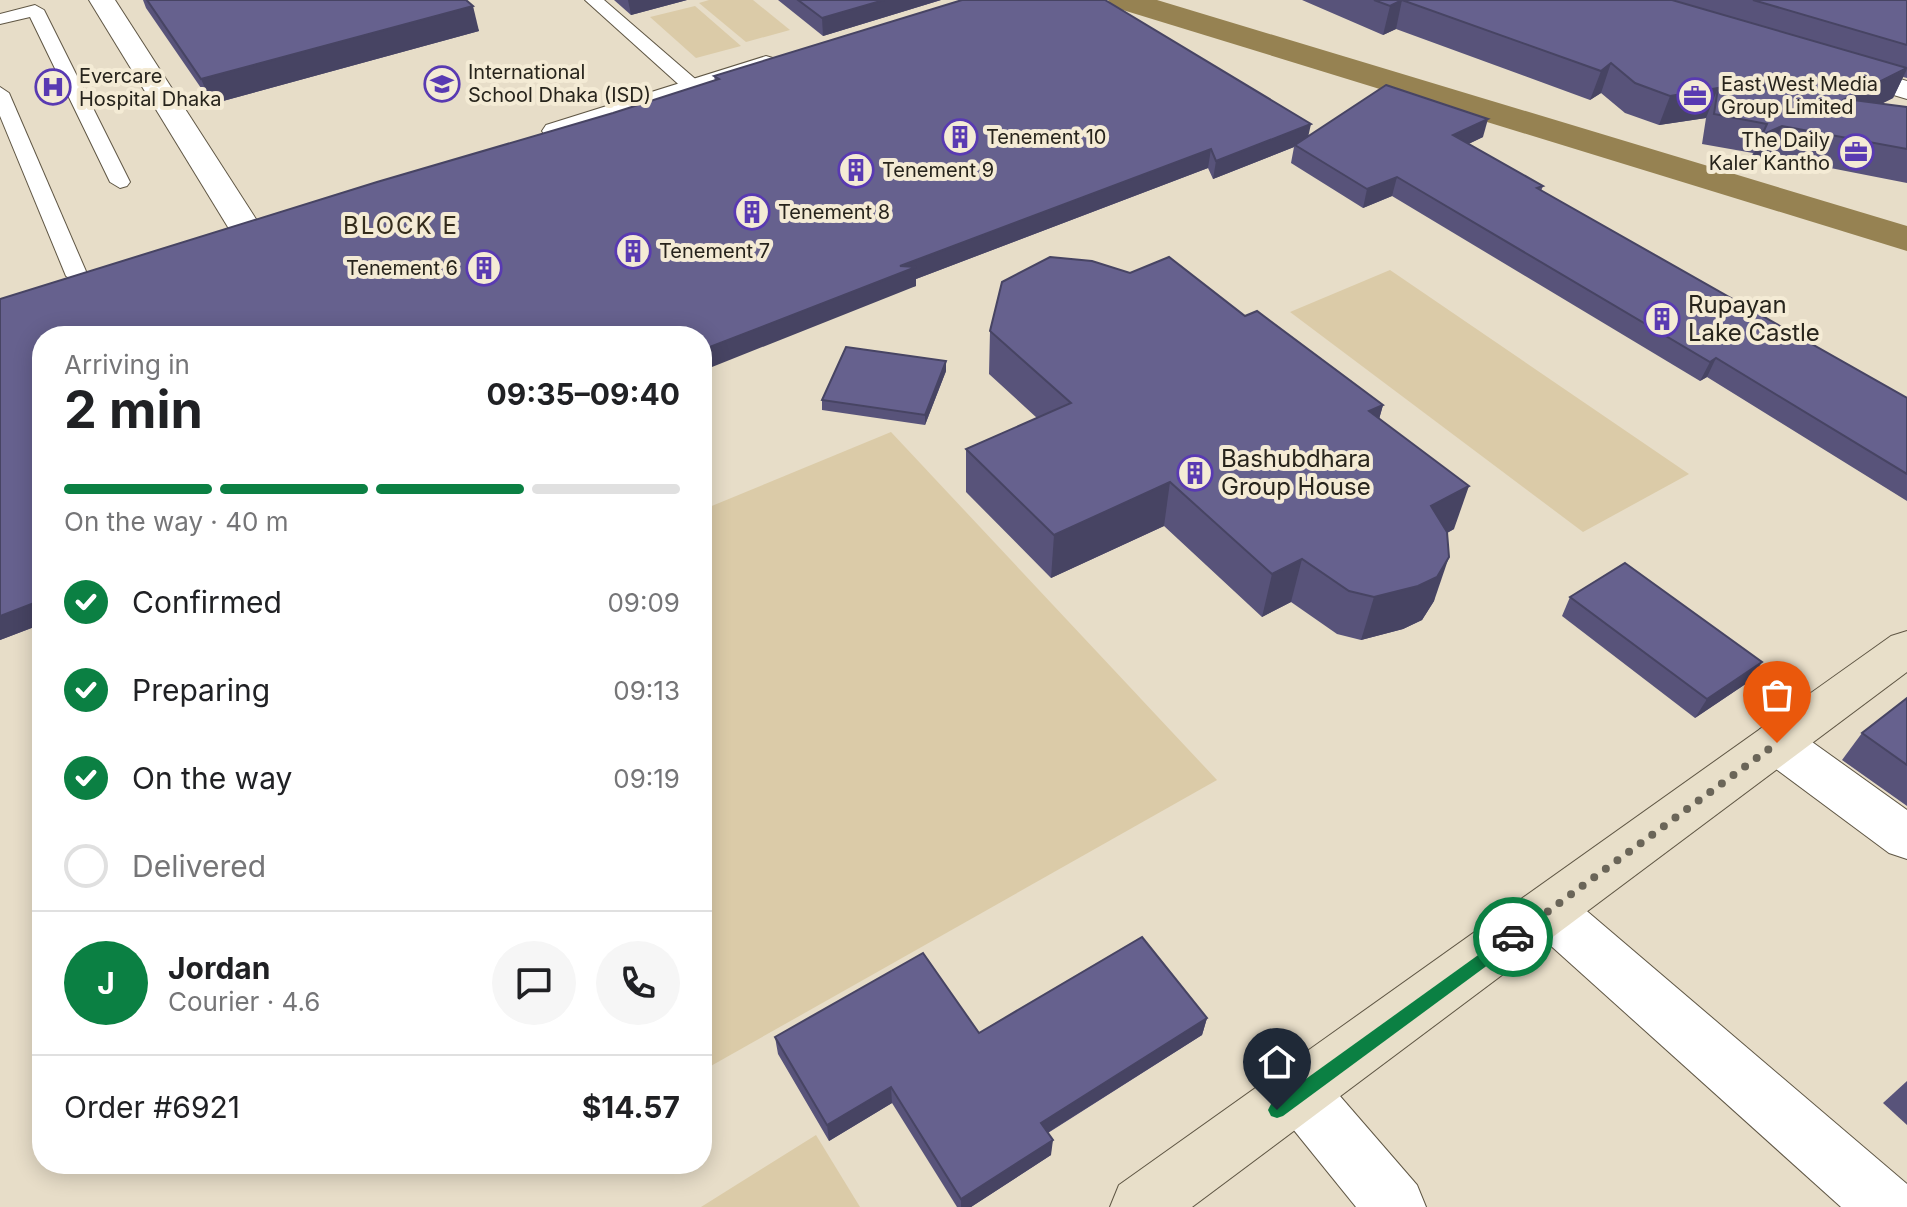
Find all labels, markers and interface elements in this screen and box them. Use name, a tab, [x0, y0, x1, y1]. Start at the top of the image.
place label: International School Dhaka (ISD)	[468, 60, 651, 107]
place label: Evercare Hospital Dhaka	[79, 64, 222, 111]
school or university icon: International School Dhaka (ISD)	[423, 65, 461, 103]
hospital icon: Evercare Hospital Dhaka	[34, 68, 72, 106]
place label: East West Media Group Limited	[1721, 72, 1878, 119]
office icon: East West Media Group Limited	[1676, 77, 1714, 115]
building icon: Tenement 10	[941, 118, 979, 156]
place label: Tenement 10	[986, 125, 1106, 149]
place label: The Daily Kaler Kantho	[1709, 128, 1830, 175]
office icon: The Daily Kaler Kantho	[1837, 133, 1875, 171]
building icon: Tenement 9	[837, 151, 875, 189]
place label: Tenement 9	[882, 158, 994, 182]
building icon: Tenement 8	[733, 193, 771, 231]
place label: Tenement 8	[778, 200, 890, 224]
district label: BLOCK E	[343, 211, 459, 240]
building icon: Tenement 7	[614, 232, 652, 270]
place label: Tenement 7	[659, 239, 770, 263]
building icon: Tenement 6	[465, 249, 503, 287]
place label: Tenement 6	[346, 256, 458, 280]
place label: Rupayan Lake Castle	[1688, 290, 1820, 347]
building icon: Rupayan Lake Castle	[1643, 300, 1681, 338]
text: Arriving in	[64, 349, 190, 380]
text: 09:35–09:40	[486, 376, 680, 412]
text: 2 min	[64, 378, 203, 441]
place label: Bashubdhara Group House	[1221, 444, 1371, 501]
building icon: Bashubdhara Group House	[1176, 454, 1214, 492]
text: On the way · 40 m	[64, 506, 288, 537]
icon: check	[64, 580, 108, 624]
text: Confirmed	[132, 584, 282, 620]
text: 09:09	[607, 587, 680, 618]
pin	[1743, 661, 1811, 743]
icon: check	[64, 668, 108, 712]
text: Preparing	[132, 672, 270, 708]
icon: bag	[1755, 673, 1799, 717]
text: 09:13	[613, 675, 680, 706]
icon: check	[64, 756, 108, 800]
text: On the way	[132, 760, 292, 796]
text: 09:19	[613, 763, 680, 794]
text: Delivered	[132, 848, 266, 884]
courier	[1473, 897, 1553, 977]
icon: car	[1491, 915, 1535, 959]
button: chat	[492, 941, 576, 1025]
button: phone	[596, 941, 680, 1025]
text: Jordan	[168, 950, 270, 986]
text: J	[97, 965, 115, 1001]
text: Courier · 4.6	[168, 986, 320, 1017]
pin	[1243, 1028, 1311, 1110]
icon: home	[1255, 1040, 1299, 1084]
text: Order #6921	[64, 1089, 240, 1125]
text: $14.57	[582, 1089, 680, 1125]

